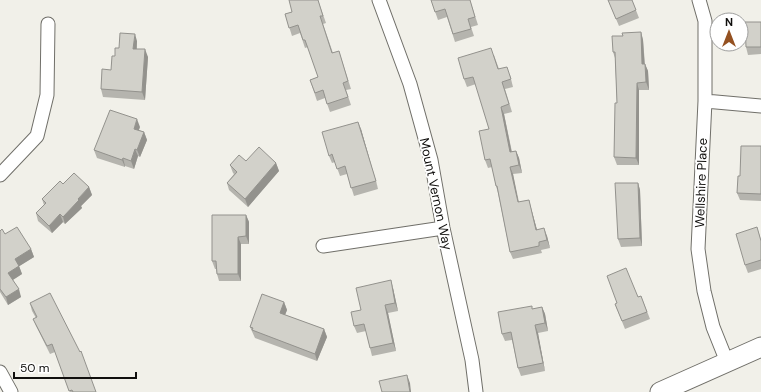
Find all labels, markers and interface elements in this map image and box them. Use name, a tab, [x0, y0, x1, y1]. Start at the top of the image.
north arrow	[709, 12, 749, 52]
text: N	[725, 15, 733, 29]
street label: Mount Vernon Way	[416, 136, 456, 252]
street label: Wellshire Place	[691, 138, 711, 228]
scale bar	[14, 354, 136, 380]
text: 50 m	[20, 360, 49, 376]

